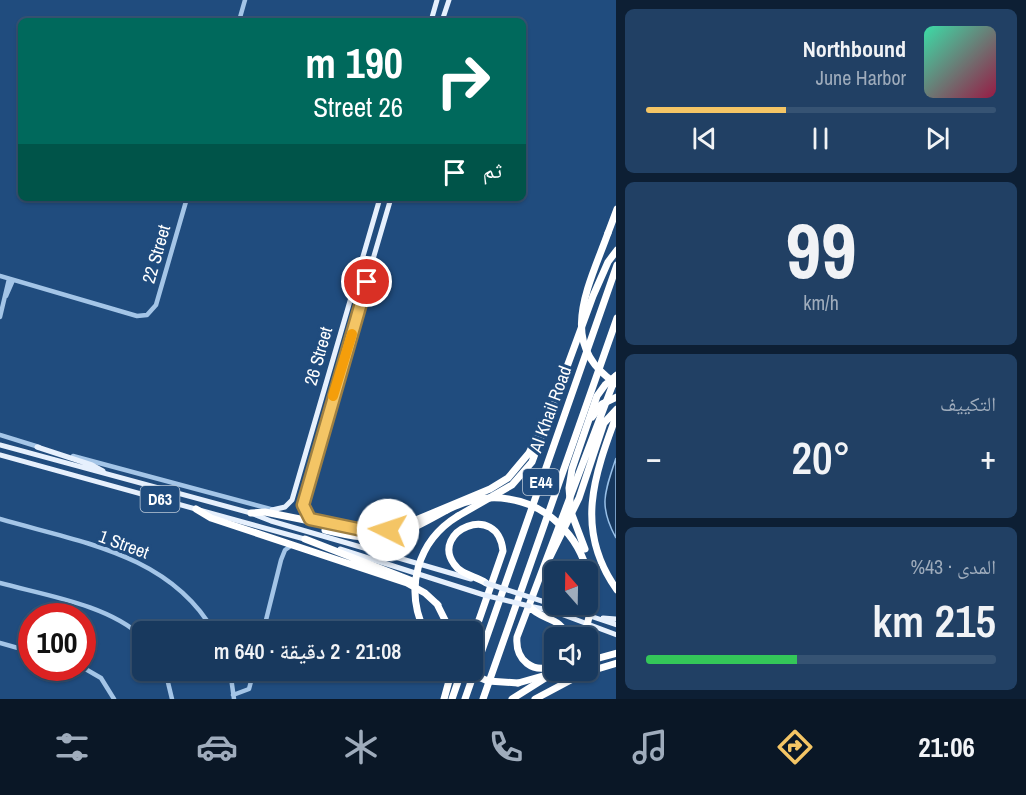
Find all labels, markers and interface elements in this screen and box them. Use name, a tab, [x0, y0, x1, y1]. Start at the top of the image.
text: Northbound	[803, 34, 906, 64]
text: 190 m	[305, 35, 403, 91]
icon: right	[424, 42, 502, 120]
text: June Harbor	[816, 64, 906, 91]
text: 26 Street	[313, 89, 403, 125]
icon: previous	[688, 122, 721, 155]
icon: pause	[804, 122, 837, 155]
icon: next	[921, 122, 954, 155]
text: ثم	[483, 155, 502, 185]
icon: arrive	[438, 156, 471, 189]
text: 99	[785, 197, 857, 302]
street label: 22 Street	[136, 222, 176, 286]
pin	[341, 256, 392, 307]
icon: arrive	[350, 265, 383, 298]
text: km/h	[803, 289, 839, 316]
street label: 26 Street	[298, 324, 338, 388]
street label: Al Khail Road	[522, 362, 577, 457]
text: التكييف	[940, 390, 996, 417]
text: 20°	[791, 427, 851, 488]
text: −	[646, 435, 662, 479]
text: +	[980, 435, 996, 479]
road number: E44	[523, 469, 559, 495]
road number: D63	[140, 486, 180, 512]
position arrow	[356, 498, 420, 562]
street label: 1 Street	[95, 523, 153, 565]
text: المدى · 43%	[910, 553, 996, 580]
north arrow	[544, 561, 598, 615]
map controls	[544, 561, 598, 681]
text: 215 km	[872, 590, 996, 651]
speed limit sign: 100	[18, 603, 96, 681]
button: sound	[544, 627, 598, 681]
text: 21:08 · 2 دقيقة · 640 m	[214, 636, 401, 666]
icon: filters	[51, 726, 93, 768]
icon: car	[196, 726, 238, 768]
icon: climate	[340, 726, 382, 768]
icon: phone	[485, 726, 527, 768]
icon: music	[629, 726, 671, 768]
icon: directions	[774, 726, 816, 768]
text: 21:06	[918, 729, 975, 765]

